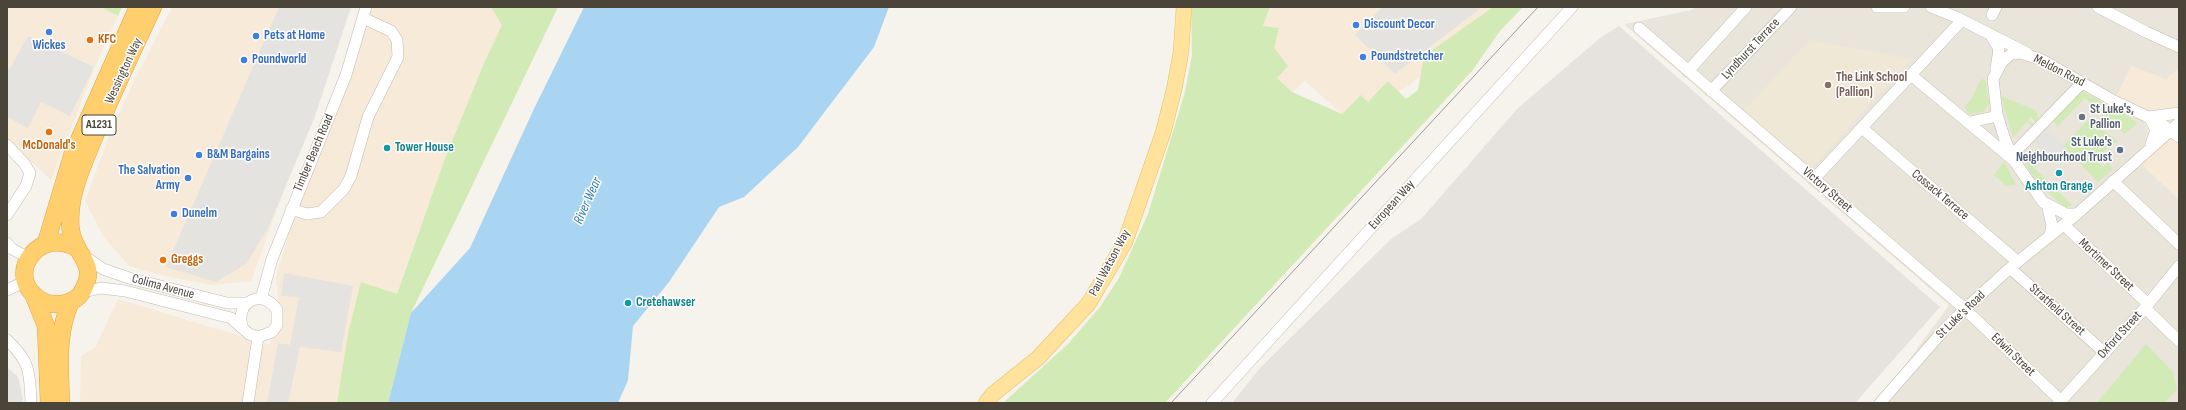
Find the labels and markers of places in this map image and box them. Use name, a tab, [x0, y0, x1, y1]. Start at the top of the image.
place label: Discount Decor	[1364, 17, 1435, 33]
marker: Discount Decor	[1351, 20, 1361, 30]
marker: Wickes	[44, 27, 54, 37]
place label: Pets at Home	[264, 28, 325, 44]
marker: Pets at Home	[251, 31, 261, 41]
place label: KFC	[98, 32, 116, 48]
marker: KFC	[85, 35, 95, 45]
place label: Wickes	[33, 38, 65, 54]
place label: Poundstretcher	[1371, 49, 1443, 65]
place label: Poundworld	[252, 52, 306, 68]
marker: Poundstretcher	[1358, 52, 1368, 62]
marker: Poundworld	[239, 55, 249, 65]
place label: The Link School (Pallion)	[1836, 70, 1907, 101]
marker: The Link School (Pallion)	[1823, 80, 1833, 90]
place label: St Luke's, Pallion	[2090, 102, 2134, 133]
marker: St Luke's, Pallion	[2077, 112, 2087, 122]
marker: McDonald's	[44, 127, 54, 137]
place label: St Luke's Neighbourhood Trust	[2016, 135, 2112, 166]
place label: McDonald's	[23, 138, 75, 154]
place label: Tower House	[395, 140, 454, 156]
marker: Tower House	[382, 143, 392, 153]
marker: St Luke's Neighbourhood Trust	[2115, 145, 2125, 155]
place label: B&M Bargains	[207, 147, 270, 163]
marker: B&M Bargains	[194, 150, 204, 160]
place label: The Salvation Army	[118, 163, 180, 194]
marker: Ashton Grange	[2054, 168, 2064, 178]
marker: The Salvation Army	[183, 173, 193, 183]
place label: Ashton Grange	[2025, 179, 2093, 195]
place label: Dunelm	[182, 206, 217, 222]
marker: Dunelm	[169, 209, 179, 219]
place label: Greggs	[171, 252, 203, 268]
marker: Greggs	[158, 255, 168, 265]
place label: Cretehawser	[636, 295, 695, 311]
marker: Cretehawser	[623, 298, 633, 308]

